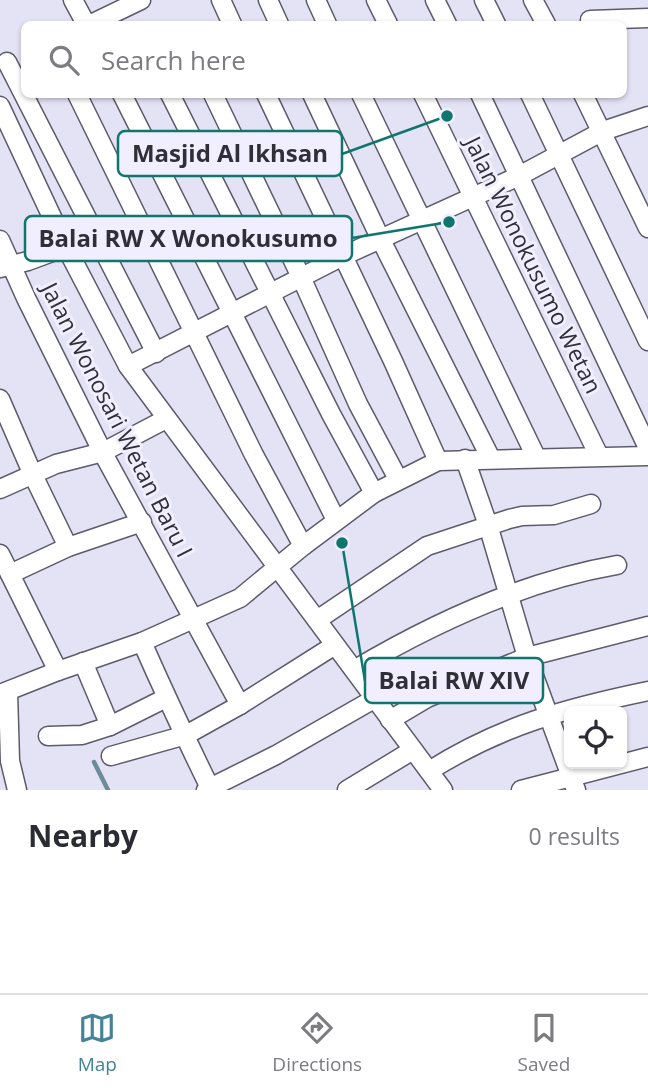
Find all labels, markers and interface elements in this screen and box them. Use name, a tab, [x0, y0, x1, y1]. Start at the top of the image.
search box	[21, 21, 627, 98]
icon: search	[45, 41, 83, 79]
text: Search here	[101, 42, 246, 78]
street label: Jalan Wonokusumo Wetan	[457, 129, 610, 398]
callout: Masjid Al Ikhsan	[118, 131, 342, 176]
text: Masjid Al Ikhsan	[132, 136, 328, 169]
callout: Balai RW X Wonokusumo	[25, 216, 352, 261]
text: Balai RW X Wonokusumo	[38, 221, 338, 254]
street label: Jalan Wonosari Wetan Baru I	[34, 275, 201, 562]
callout: Balai RW XIV	[365, 658, 543, 703]
text: Balai RW XIV	[379, 663, 530, 696]
map controls	[564, 706, 627, 769]
button: locate	[564, 706, 627, 769]
text: Nearby	[28, 815, 138, 856]
text: 0 results	[529, 820, 620, 852]
tab: Map	[78, 1009, 117, 1077]
tab: Directions	[272, 1009, 362, 1077]
tab: Saved	[518, 1009, 570, 1077]

